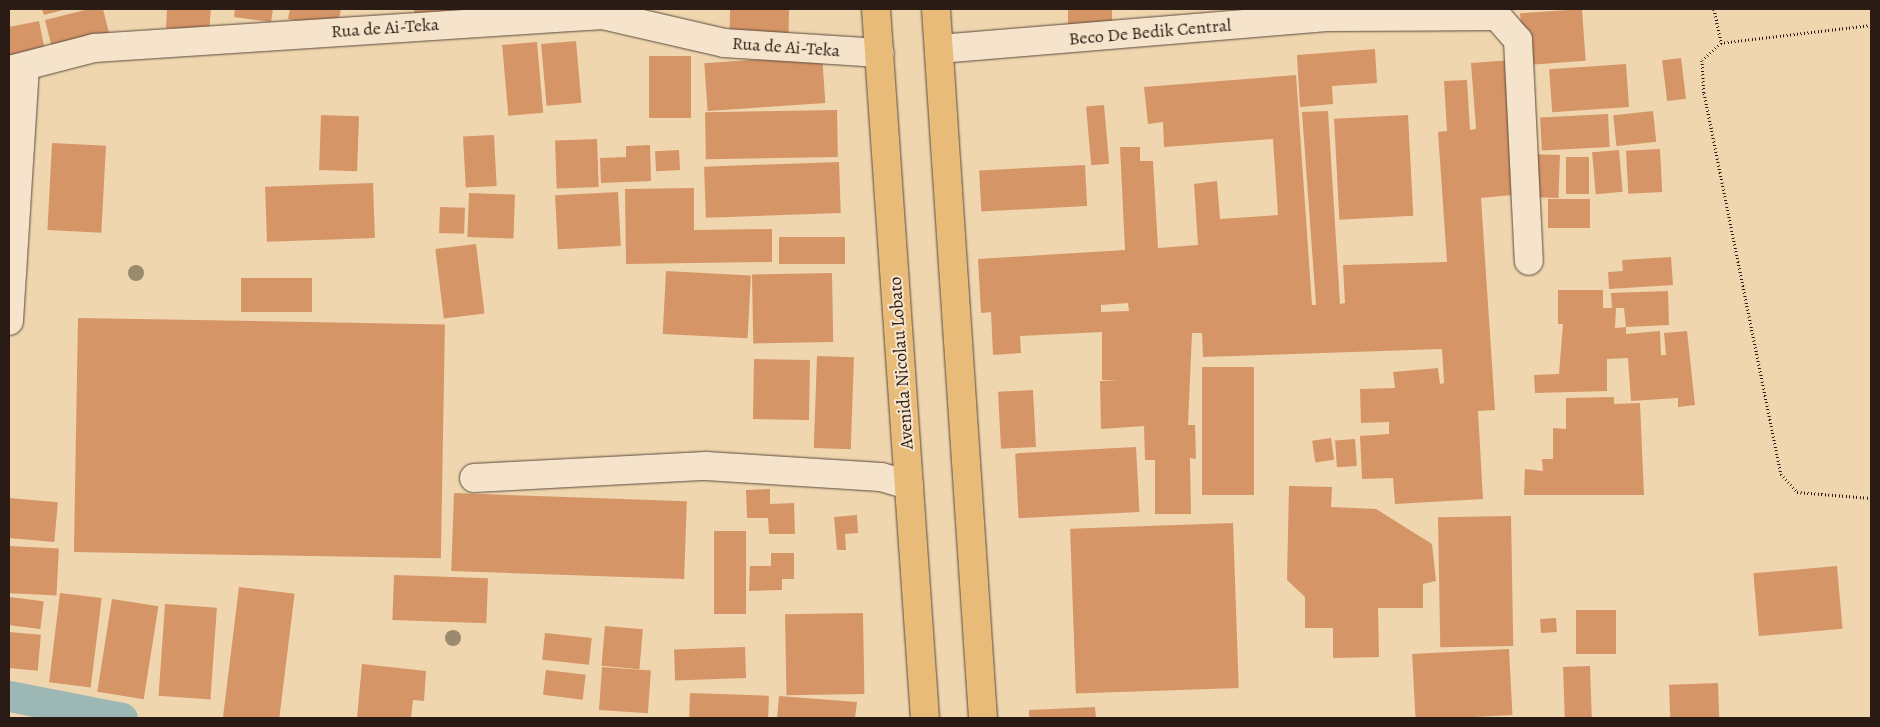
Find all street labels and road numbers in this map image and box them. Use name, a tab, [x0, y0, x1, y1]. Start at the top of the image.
street label: Rua de Ai-Teka	[330, 13, 440, 43]
street label: Beco De Bedik Central	[1068, 14, 1232, 50]
street label: Rua de Ai-Teka	[731, 32, 841, 62]
street label: Avenida Nicolau Lobato	[884, 276, 918, 450]

